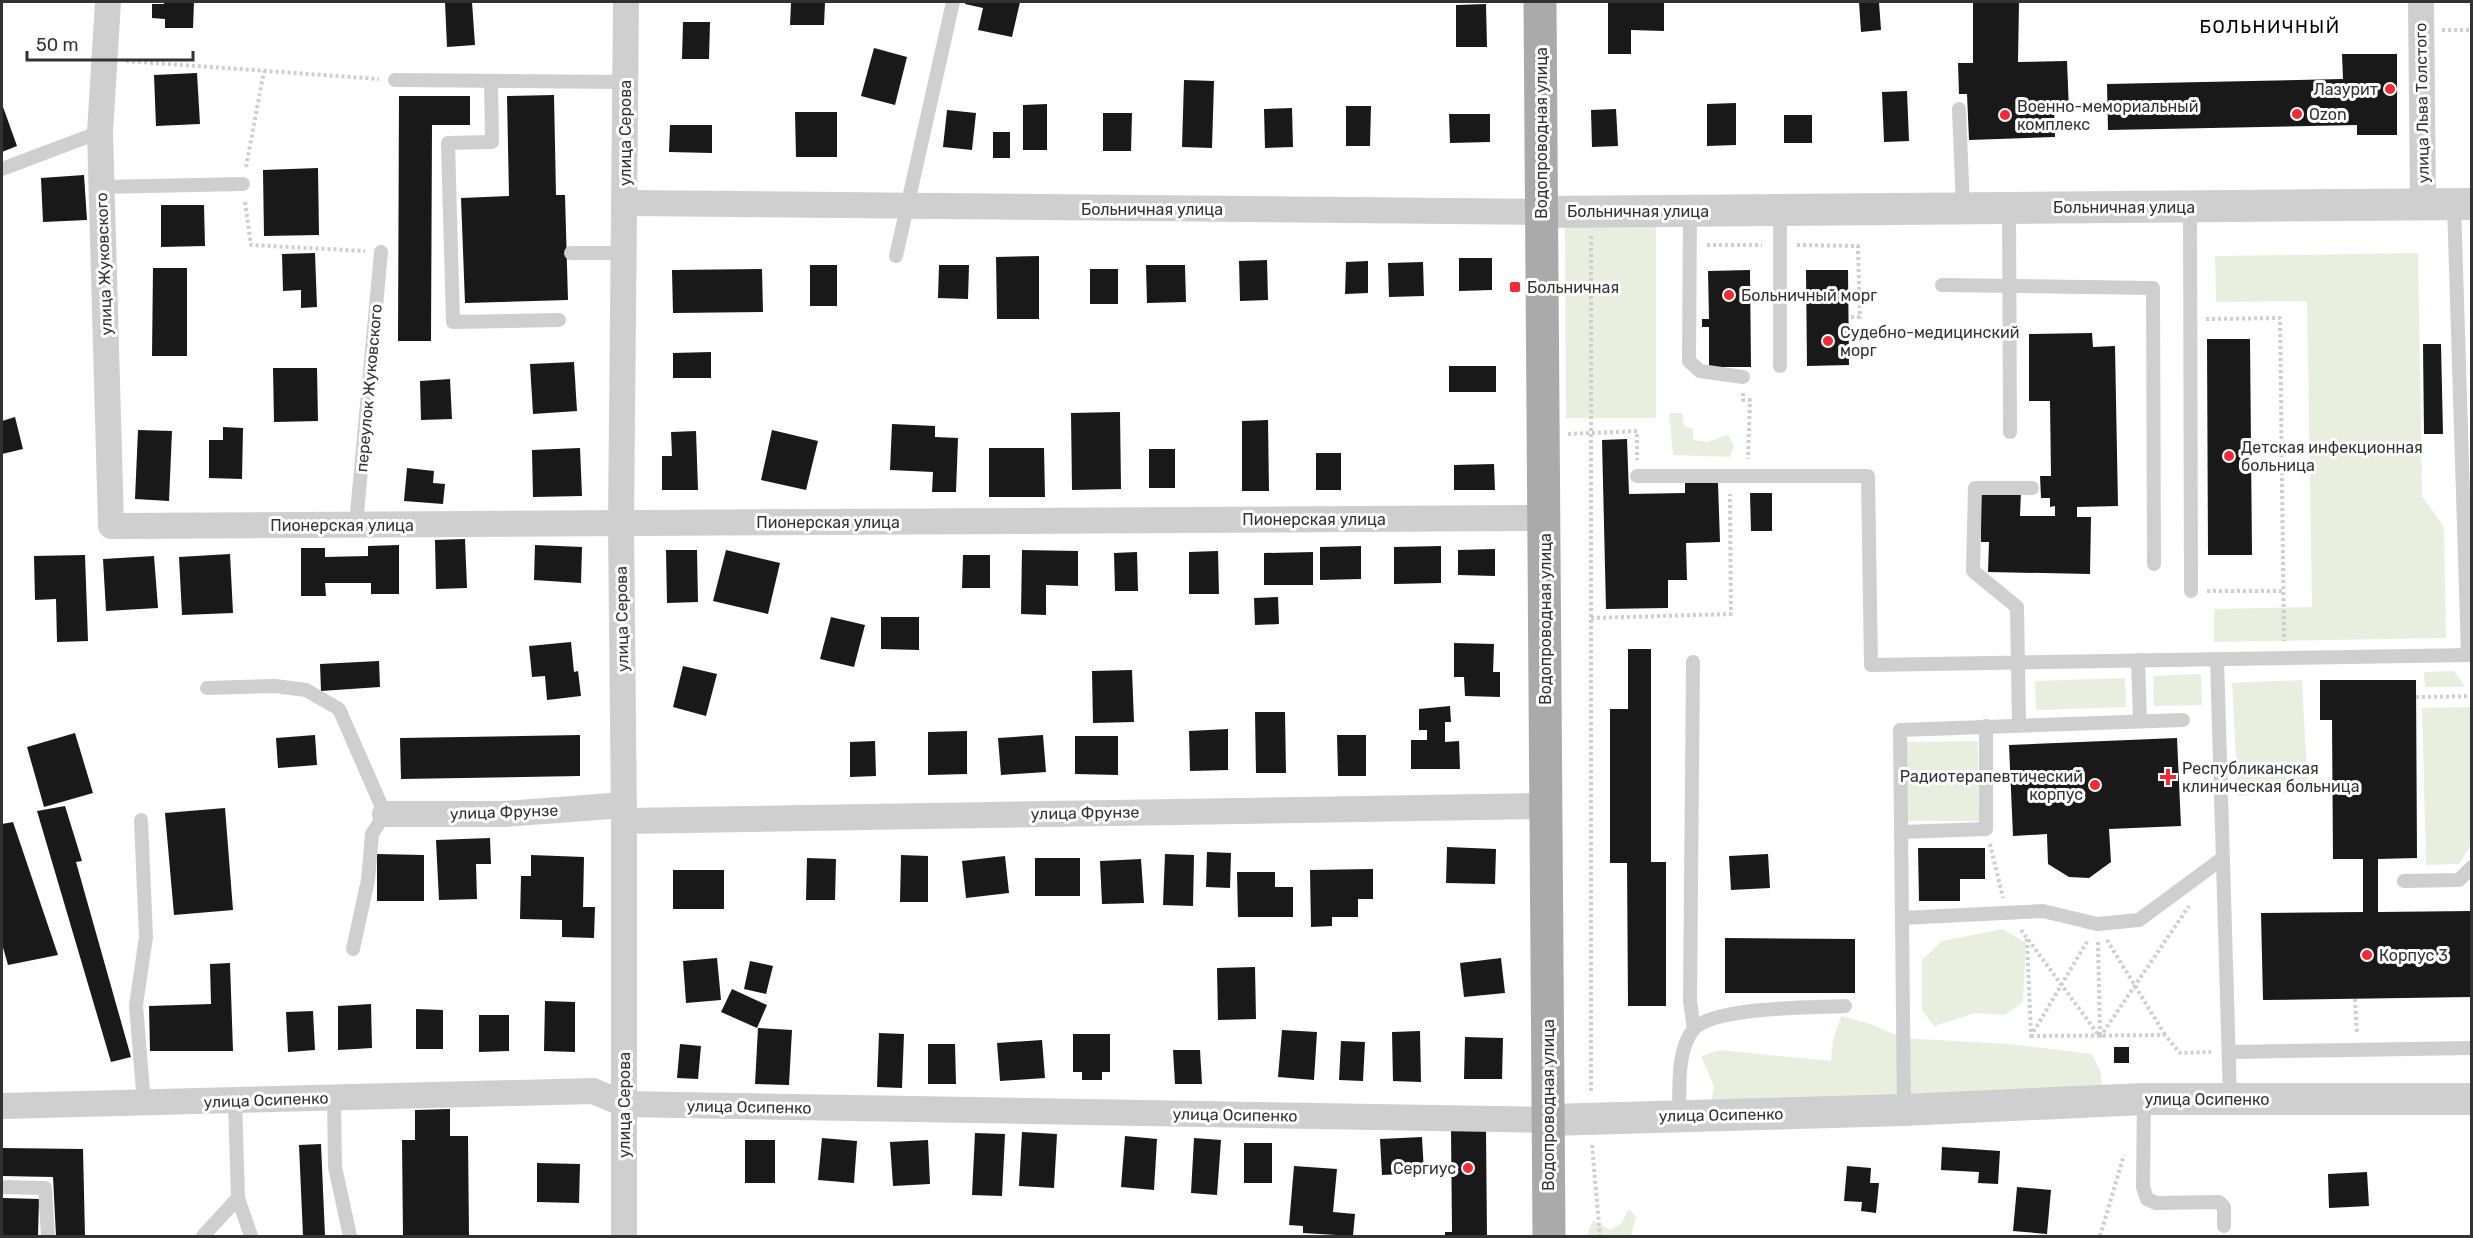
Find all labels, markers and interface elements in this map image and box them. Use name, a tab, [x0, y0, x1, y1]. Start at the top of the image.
district label: БОЛЬНИЧНЫЙ	[2199, 16, 2341, 38]
street label: улица Льва Толстого	[2411, 23, 2433, 183]
scale bar	[27, 24, 194, 62]
text: 50 m	[36, 34, 79, 56]
street label: Водопроводная улица	[1532, 47, 1551, 219]
street label: улица Серова	[616, 80, 635, 186]
place label: Лазурит	[2313, 80, 2378, 99]
marker: Лазурит	[2383, 82, 2397, 96]
place label: Военно-мемориальный комплекс	[2017, 97, 2198, 134]
place label: Ozon	[2309, 105, 2347, 124]
marker: Ozon	[2290, 107, 2304, 121]
marker: Военно-мемориальный комплекс	[1998, 108, 2012, 122]
street label: улица Жуковского	[92, 192, 116, 336]
street label: Больничная улица	[2053, 198, 2195, 217]
street label: Больничная улица	[1081, 200, 1223, 219]
street label: Больничная улица	[1567, 202, 1709, 221]
place label: Больничная	[1527, 278, 1619, 297]
marker: Больничная	[1508, 280, 1522, 294]
place label: Больничный морг	[1741, 286, 1877, 305]
marker: Больничный морг	[1722, 288, 1736, 302]
street label: переулок Жуковского	[352, 303, 386, 473]
place label: Судебно-медицинский морг	[1840, 323, 2019, 360]
marker: Судебно-медицинский морг	[1821, 334, 1835, 348]
place label: Детская инфекционная больница	[2241, 438, 2423, 475]
marker: Детская инфекционная больница	[2222, 449, 2236, 463]
street label: Пионерская улица	[1242, 510, 1386, 529]
street label: Пионерская улица	[756, 513, 900, 532]
street label: Пионерская улица	[270, 516, 414, 535]
street label: Водопроводная улица	[1536, 533, 1555, 705]
street label: улица Серова	[612, 566, 632, 672]
place label: Республиканская клиническая больница	[2182, 759, 2360, 796]
place label: Радиотерапевтический корпус	[1900, 767, 2083, 804]
marker: Республиканская клиническая больница	[2159, 768, 2177, 786]
marker: Радиотерапевтический корпус	[2088, 778, 2102, 792]
street label: улица Фрунзе	[449, 801, 559, 823]
street label: улица Фрунзе	[1031, 803, 1139, 823]
place label: Корпус 3	[2379, 946, 2448, 965]
marker: Корпус 3	[2360, 948, 2374, 962]
street label: Водопроводная улица	[1539, 1019, 1558, 1191]
street label: улица Серова	[615, 1052, 634, 1158]
street label: улица Осипенко	[203, 1088, 329, 1112]
street label: улица Осипенко	[2145, 1090, 2269, 1109]
street label: улица Осипенко	[686, 1096, 812, 1118]
street label: улица Осипенко	[1172, 1104, 1298, 1126]
street label: улица Осипенко	[1658, 1104, 1784, 1126]
place label: Сергиус	[1393, 1159, 1456, 1178]
marker: Сергиус	[1461, 1161, 1475, 1175]

